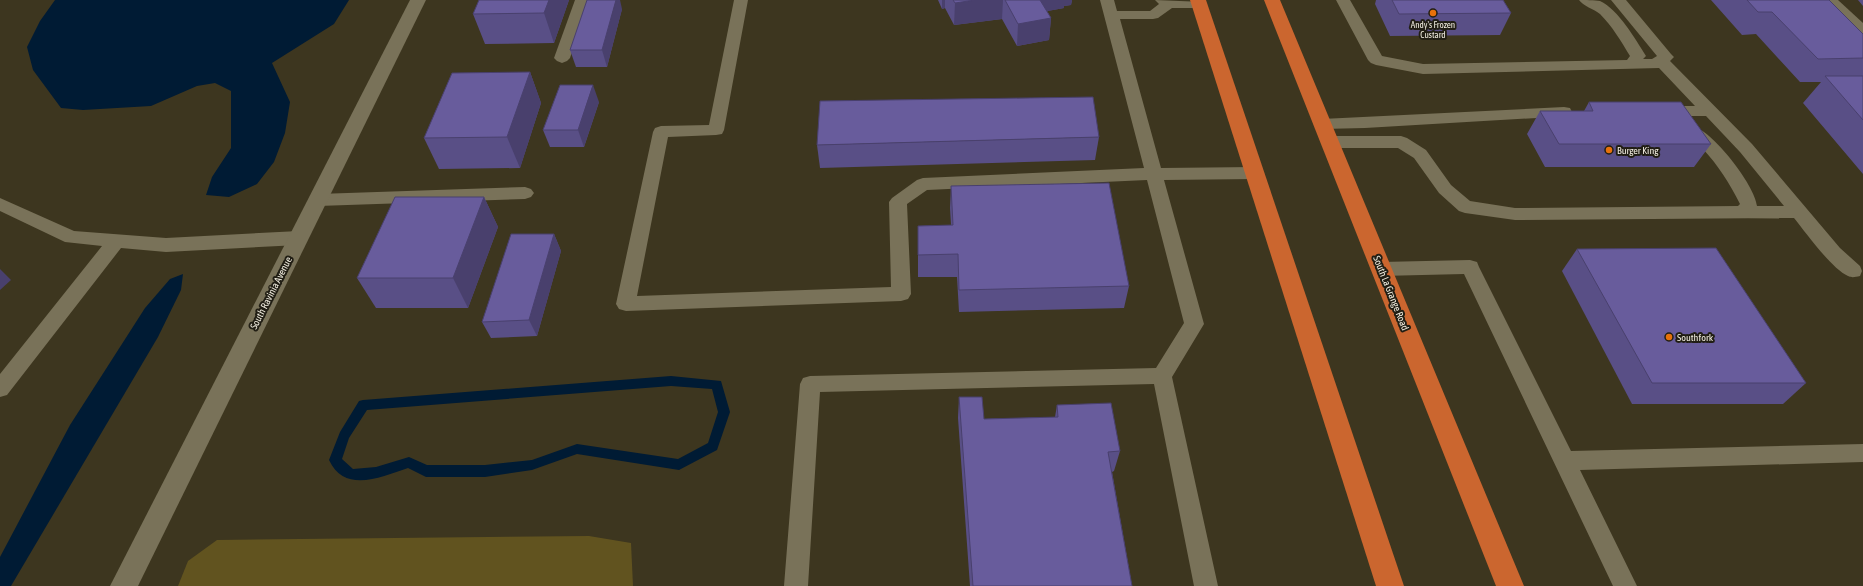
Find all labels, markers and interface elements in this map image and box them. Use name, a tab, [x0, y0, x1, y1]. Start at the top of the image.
marker: Andy's Frozen Custard	[1428, 8, 1438, 18]
place label: Andy's Frozen Custard	[1411, 20, 1455, 40]
marker: Burger King	[1604, 145, 1614, 155]
place label: Burger King	[1617, 145, 1659, 156]
street label: South La Grange Road	[1371, 254, 1411, 332]
street label: South Ravinia Avenue	[248, 255, 294, 331]
marker: Southfork	[1664, 332, 1674, 342]
place label: Southfork	[1677, 332, 1714, 343]

